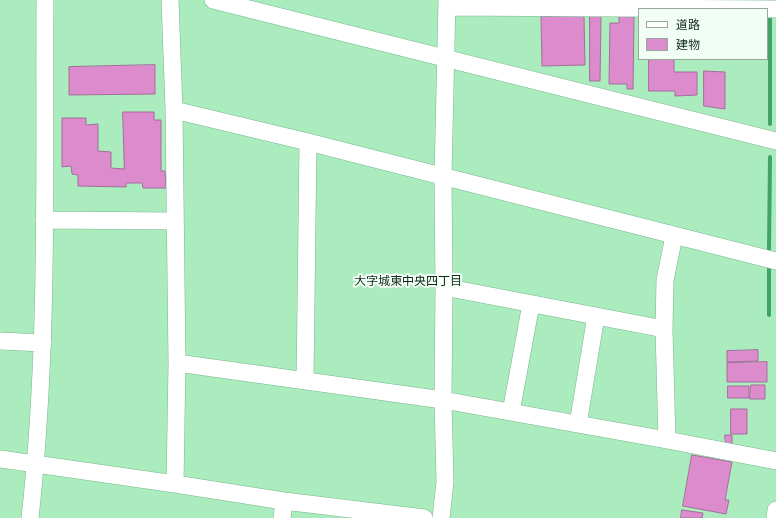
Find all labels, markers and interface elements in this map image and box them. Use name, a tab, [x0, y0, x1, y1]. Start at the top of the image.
legend	[638, 8, 768, 60]
text: 道路	[676, 16, 700, 34]
text: 建物	[676, 36, 700, 54]
district label: 大字城東中央四丁目	[354, 275, 462, 289]

